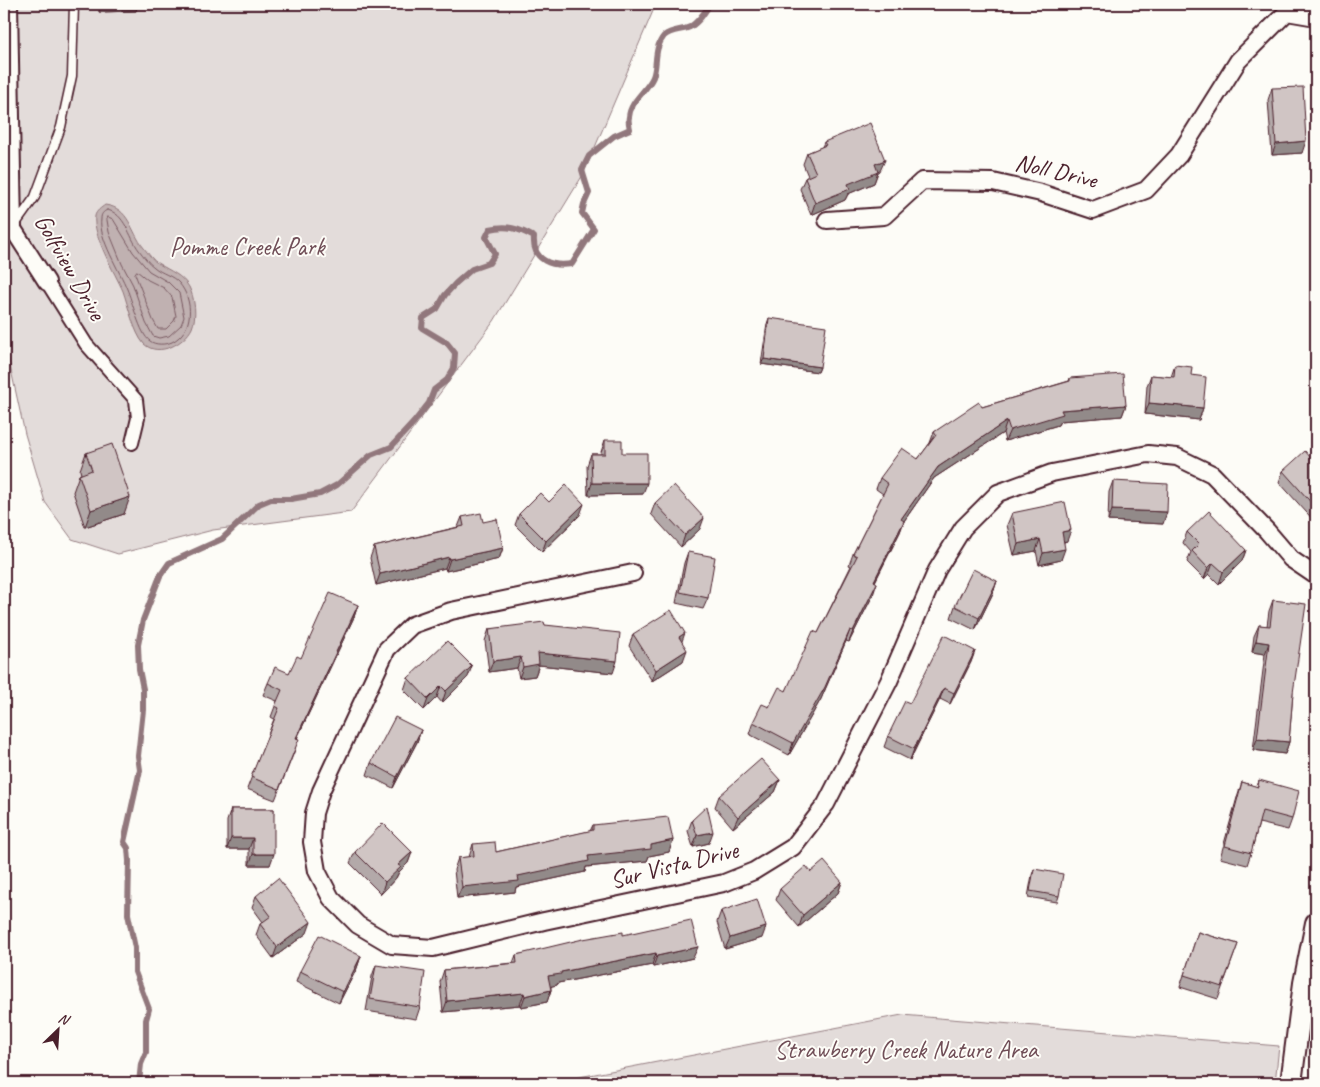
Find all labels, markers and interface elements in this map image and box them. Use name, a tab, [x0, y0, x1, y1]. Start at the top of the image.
street label: Noll Drive	[1012, 146, 1102, 196]
street label: Golfview Drive	[27, 208, 114, 327]
park label: Pomme Creek Park	[170, 231, 326, 263]
street label: Sur Vista Drive	[607, 833, 743, 896]
north arrow	[32, 1004, 82, 1054]
text: N	[56, 1009, 73, 1029]
park label: Strawberry Creek Nature Area	[774, 1034, 1040, 1066]

